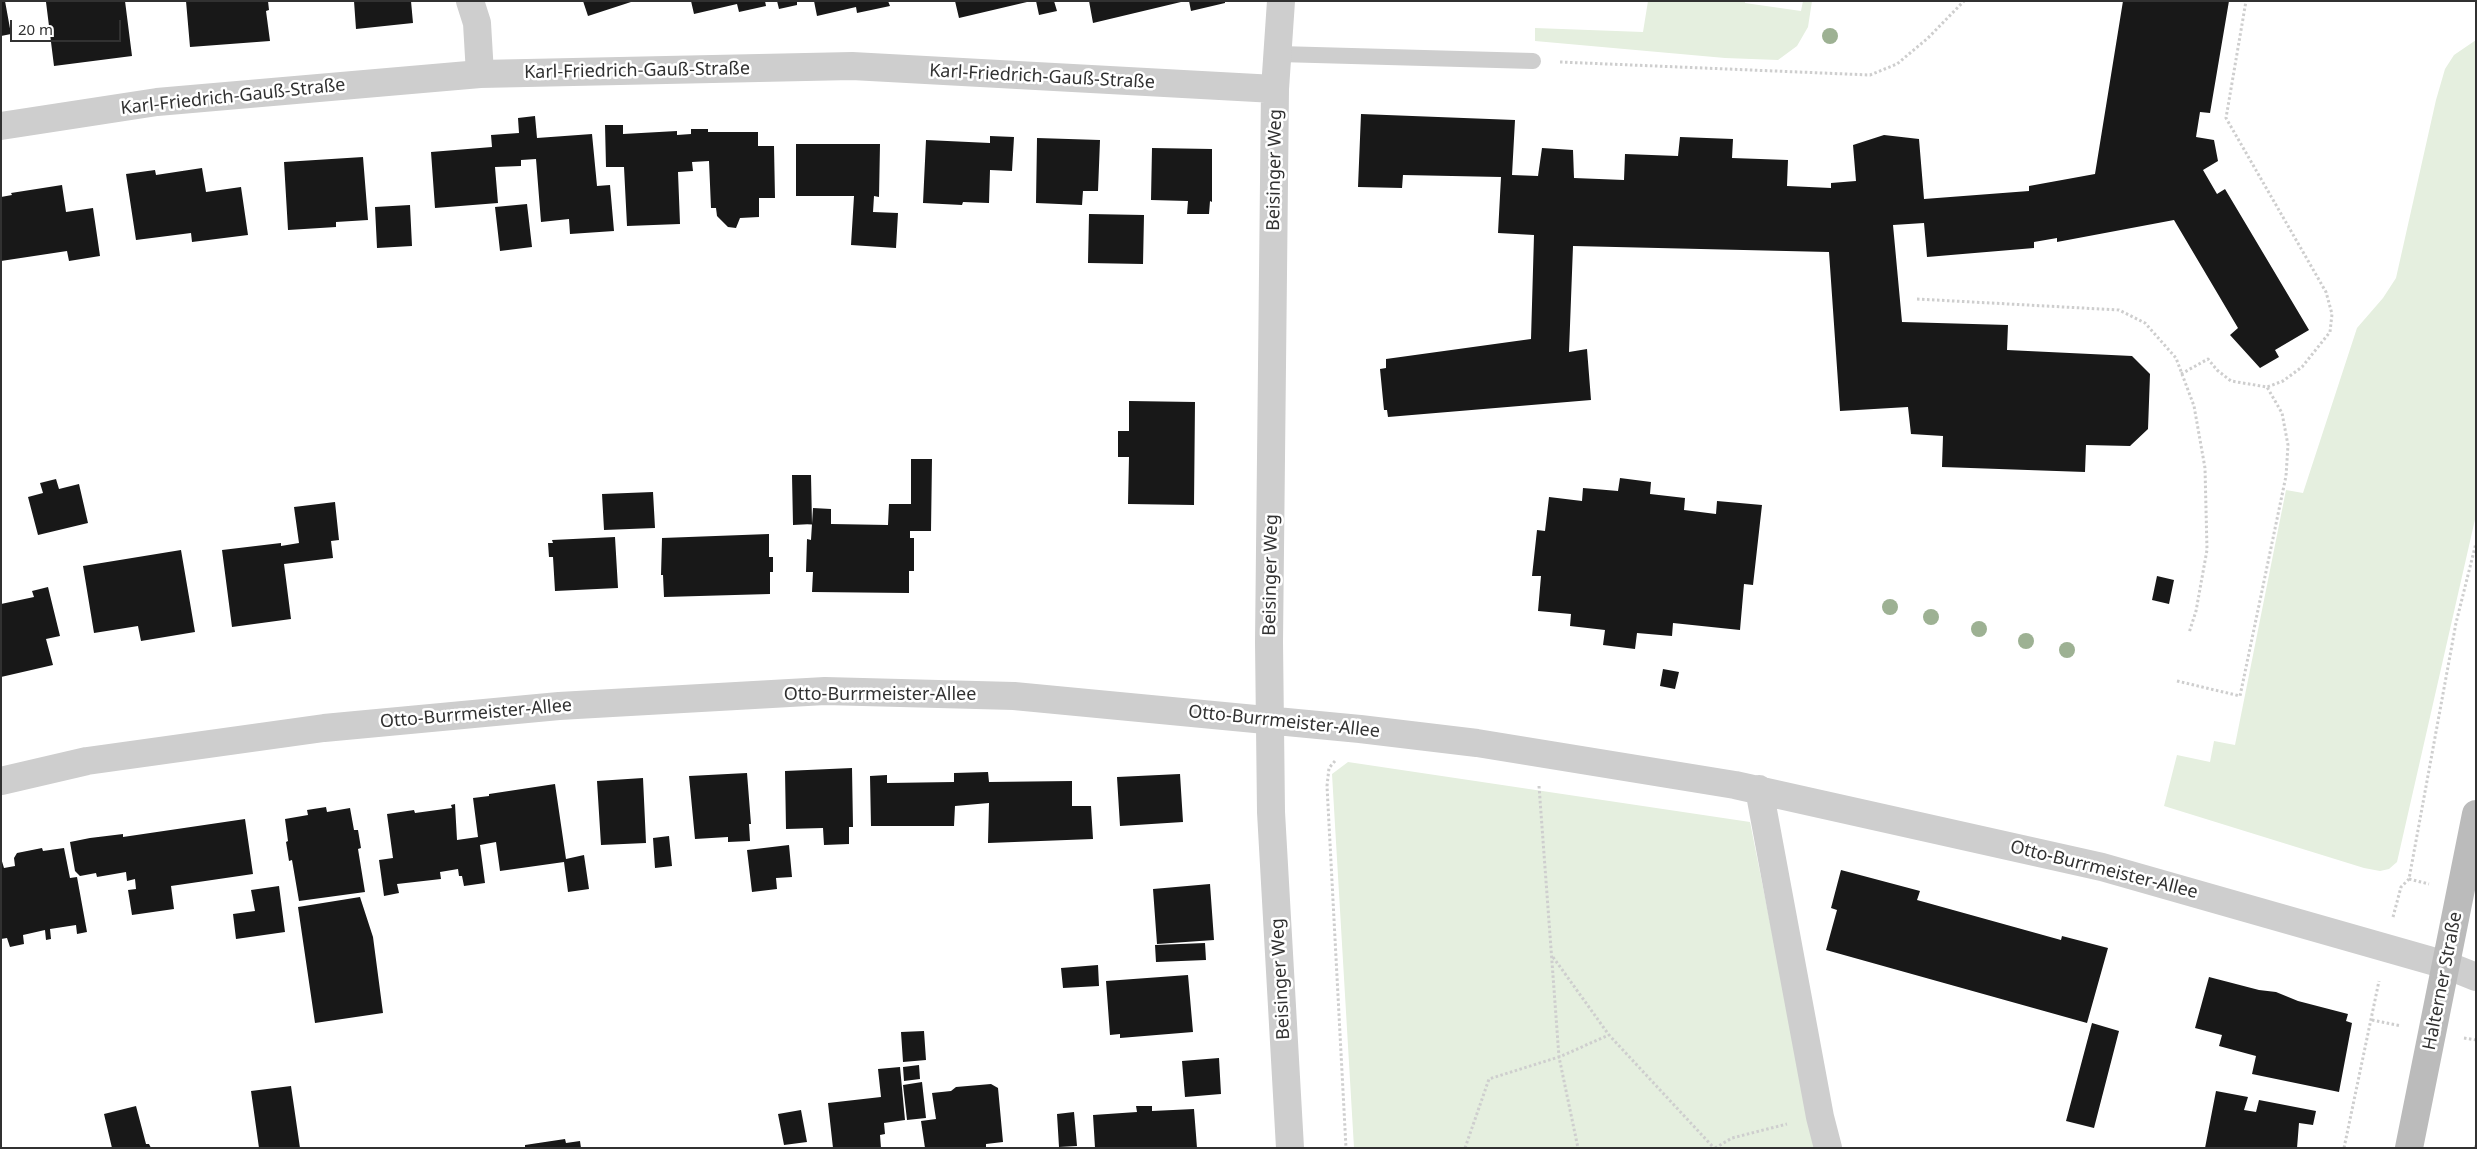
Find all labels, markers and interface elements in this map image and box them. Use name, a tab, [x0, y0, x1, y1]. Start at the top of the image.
scale bar	[12, 10, 124, 42]
text: 20 m	[18, 19, 53, 39]
street label: Karl-Friedrich-Gauß-Straße	[524, 58, 750, 84]
street label: Karl-Friedrich-Gauß-Straße	[929, 60, 1155, 94]
street label: Karl-Friedrich-Gauß-Straße	[120, 74, 346, 120]
street label: Beisinger Weg	[1263, 109, 1287, 231]
street label: Beisinger Weg	[1259, 514, 1283, 636]
street label: Otto-Burrmeister-Allee	[784, 684, 976, 706]
street label: Otto-Burrmeister-Allee	[379, 695, 573, 733]
street label: Otto-Burrmeister-Allee	[1187, 701, 1381, 743]
street label: Otto-Burrmeister-Allee	[2008, 836, 2200, 904]
street label: Halterner Straße	[2419, 910, 2467, 1052]
street label: Beisinger Weg	[1267, 918, 1295, 1040]

